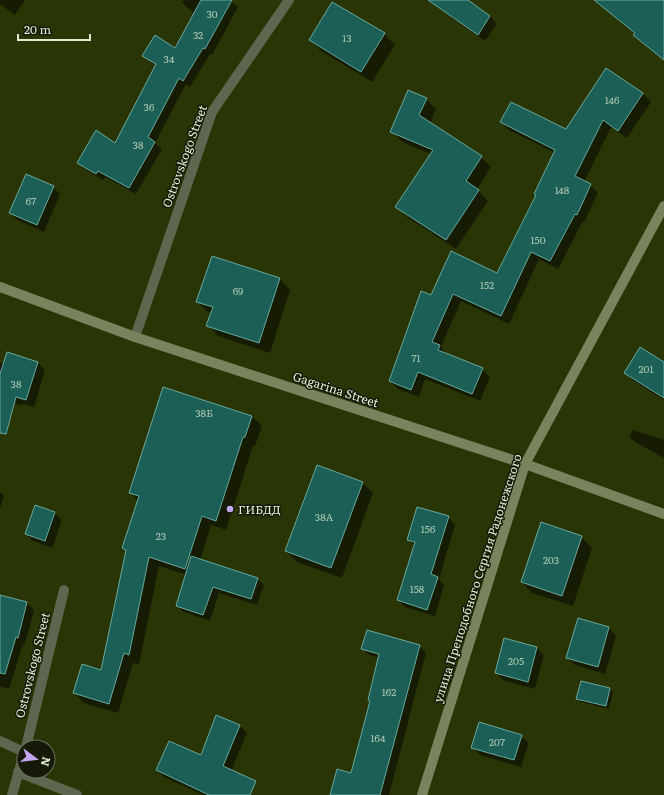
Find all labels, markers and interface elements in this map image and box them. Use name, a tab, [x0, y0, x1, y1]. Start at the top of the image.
house number: 30	[206, 6, 218, 21]
scale bar	[18, 16, 90, 42]
text: 20 m	[24, 20, 51, 38]
house number: 32	[193, 27, 203, 42]
house number: 13	[342, 30, 352, 45]
house number: 34	[164, 51, 175, 66]
house number: 146	[605, 92, 620, 107]
house number: 36	[144, 99, 155, 114]
street label: Ostrovskogo Street	[157, 102, 211, 210]
house number: 38	[133, 137, 144, 152]
house number: 148	[555, 182, 570, 197]
house number: 67	[26, 193, 36, 208]
house number: 150	[531, 232, 546, 247]
house number: 152	[480, 277, 494, 292]
house number: 69	[233, 283, 243, 298]
house number: 71	[411, 350, 421, 365]
house number: 201	[639, 361, 653, 376]
street label: Gagarina Street	[291, 367, 381, 411]
house number: 38	[11, 376, 22, 391]
house number: 38Б	[195, 405, 213, 420]
street label: улица Преподобного Сергия Радонежского	[428, 451, 526, 705]
place label: ГИБДД	[238, 500, 281, 518]
marker: ГИБДД	[225, 504, 235, 514]
house number: 38А	[315, 509, 334, 524]
house number: 156	[421, 521, 436, 536]
house number: 23	[156, 528, 166, 543]
house number: 203	[543, 552, 559, 567]
house number: 158	[410, 581, 425, 596]
street label: Ostrovskogo Street	[10, 610, 54, 720]
house number: 205	[508, 653, 524, 668]
house number: 162	[382, 684, 396, 699]
house number: 164	[371, 730, 386, 745]
house number: 207	[489, 734, 505, 749]
north arrow	[16, 739, 56, 779]
text: N	[38, 755, 56, 768]

